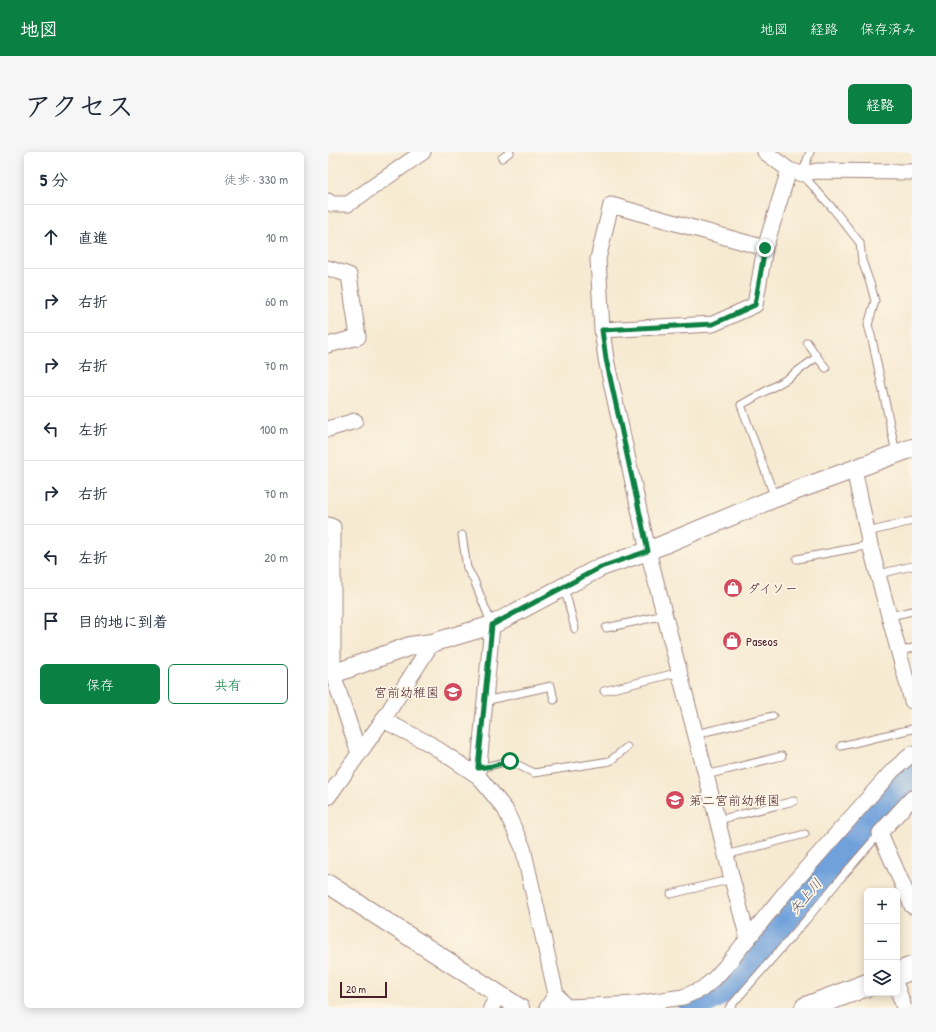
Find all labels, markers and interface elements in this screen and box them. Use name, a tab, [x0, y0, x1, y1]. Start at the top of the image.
text: 地図	[20, 16, 58, 42]
text: 地図	[760, 19, 788, 38]
text: 経路	[810, 19, 838, 38]
text: 保存済み	[860, 19, 916, 38]
button: 経路	[848, 84, 912, 124]
text: アクセス	[24, 87, 134, 125]
text: 5 分	[40, 168, 68, 191]
text: 徒歩 · 330 m	[224, 170, 288, 188]
icon: ahead	[40, 226, 62, 248]
text: 直進	[78, 227, 108, 248]
text: 10 m	[266, 228, 288, 246]
route end	[756, 239, 774, 257]
icon: right	[40, 290, 62, 312]
text: 右折	[78, 291, 108, 312]
text: 60 m	[265, 292, 288, 310]
icon: right	[40, 354, 62, 376]
text: 右折	[78, 355, 108, 376]
text: 70 m	[264, 356, 288, 374]
icon: left	[40, 418, 62, 440]
text: 左折	[78, 419, 108, 440]
text: 100 m	[260, 420, 288, 438]
icon: right	[40, 482, 62, 504]
text: 右折	[78, 483, 108, 504]
text: 70 m	[264, 484, 288, 502]
icon: left	[40, 546, 62, 568]
text: 左折	[78, 547, 108, 568]
text: 20 m	[264, 548, 288, 566]
shop icon: ダイソー	[722, 577, 744, 599]
place label: ダイソー	[747, 579, 798, 597]
icon: arrive	[40, 610, 62, 632]
text: 目的地に到着	[78, 611, 168, 632]
shop icon: Paseos	[721, 630, 743, 652]
place label: Paseos	[746, 632, 778, 650]
button: 保存	[40, 664, 160, 704]
button: 共有	[168, 664, 288, 704]
school or university icon: 宮前幼稚園	[442, 681, 464, 703]
place label: 宮前幼稚園	[374, 683, 439, 701]
route start	[501, 752, 519, 770]
school or university icon: 第二宮前幼稚園	[664, 789, 686, 811]
place label: 第二宮前幼稚園	[689, 791, 780, 809]
water label: 矢上川	[784, 874, 826, 918]
map controls	[864, 888, 900, 996]
button: +	[864, 888, 900, 924]
button: −	[864, 924, 900, 960]
button: layers	[864, 960, 900, 996]
scale bar	[340, 980, 387, 999]
text: 20 m	[346, 982, 366, 996]

